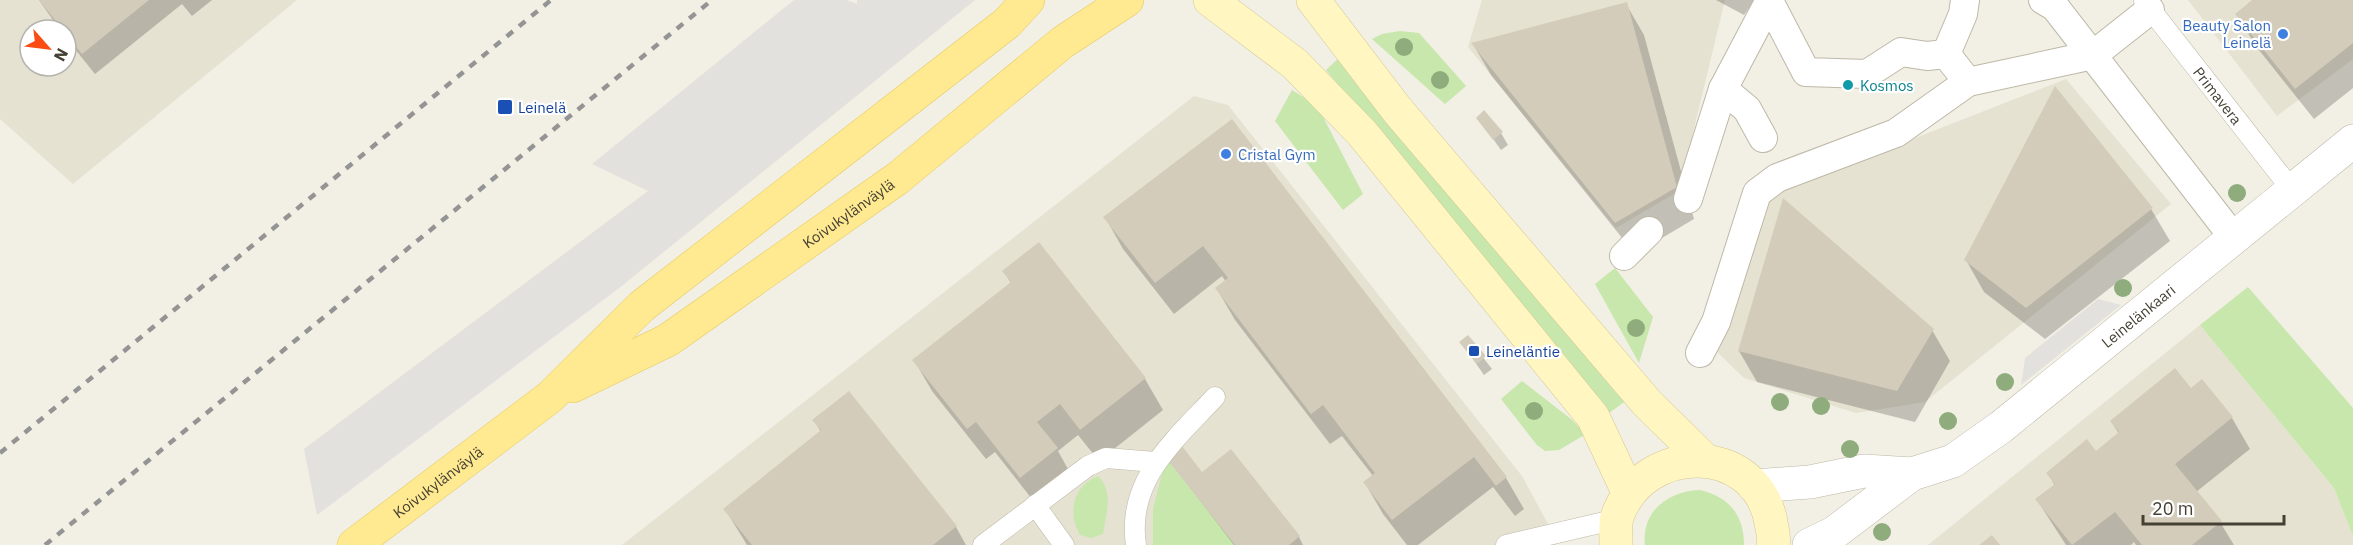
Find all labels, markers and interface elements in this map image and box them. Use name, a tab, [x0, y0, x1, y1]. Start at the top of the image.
place label: Beauty Salon Leinelä	[2182, 16, 2271, 52]
north arrow	[18, 18, 78, 78]
marker: Beauty Salon Leinelä	[2276, 27, 2290, 41]
text: N	[50, 45, 73, 65]
street label: Primavera	[2189, 63, 2246, 128]
place label: Kosmos	[1860, 76, 1914, 95]
marker: Kosmos	[1841, 78, 1855, 92]
marker: Leinelä	[496, 98, 514, 116]
place label: Leinelä	[518, 98, 566, 117]
place label: Cristal Gym	[1238, 145, 1316, 164]
marker: Cristal Gym	[1219, 147, 1233, 161]
street label: Koivukylänväylä	[799, 174, 898, 252]
street label: Leinelänkaari	[2097, 280, 2179, 351]
place label: Leineläntie	[1486, 342, 1560, 361]
marker: Leineläntie	[1467, 344, 1481, 358]
street label: Koivukylänväylä	[389, 442, 487, 522]
scale bar	[2143, 488, 2284, 526]
text: 20 m	[2152, 497, 2194, 520]

